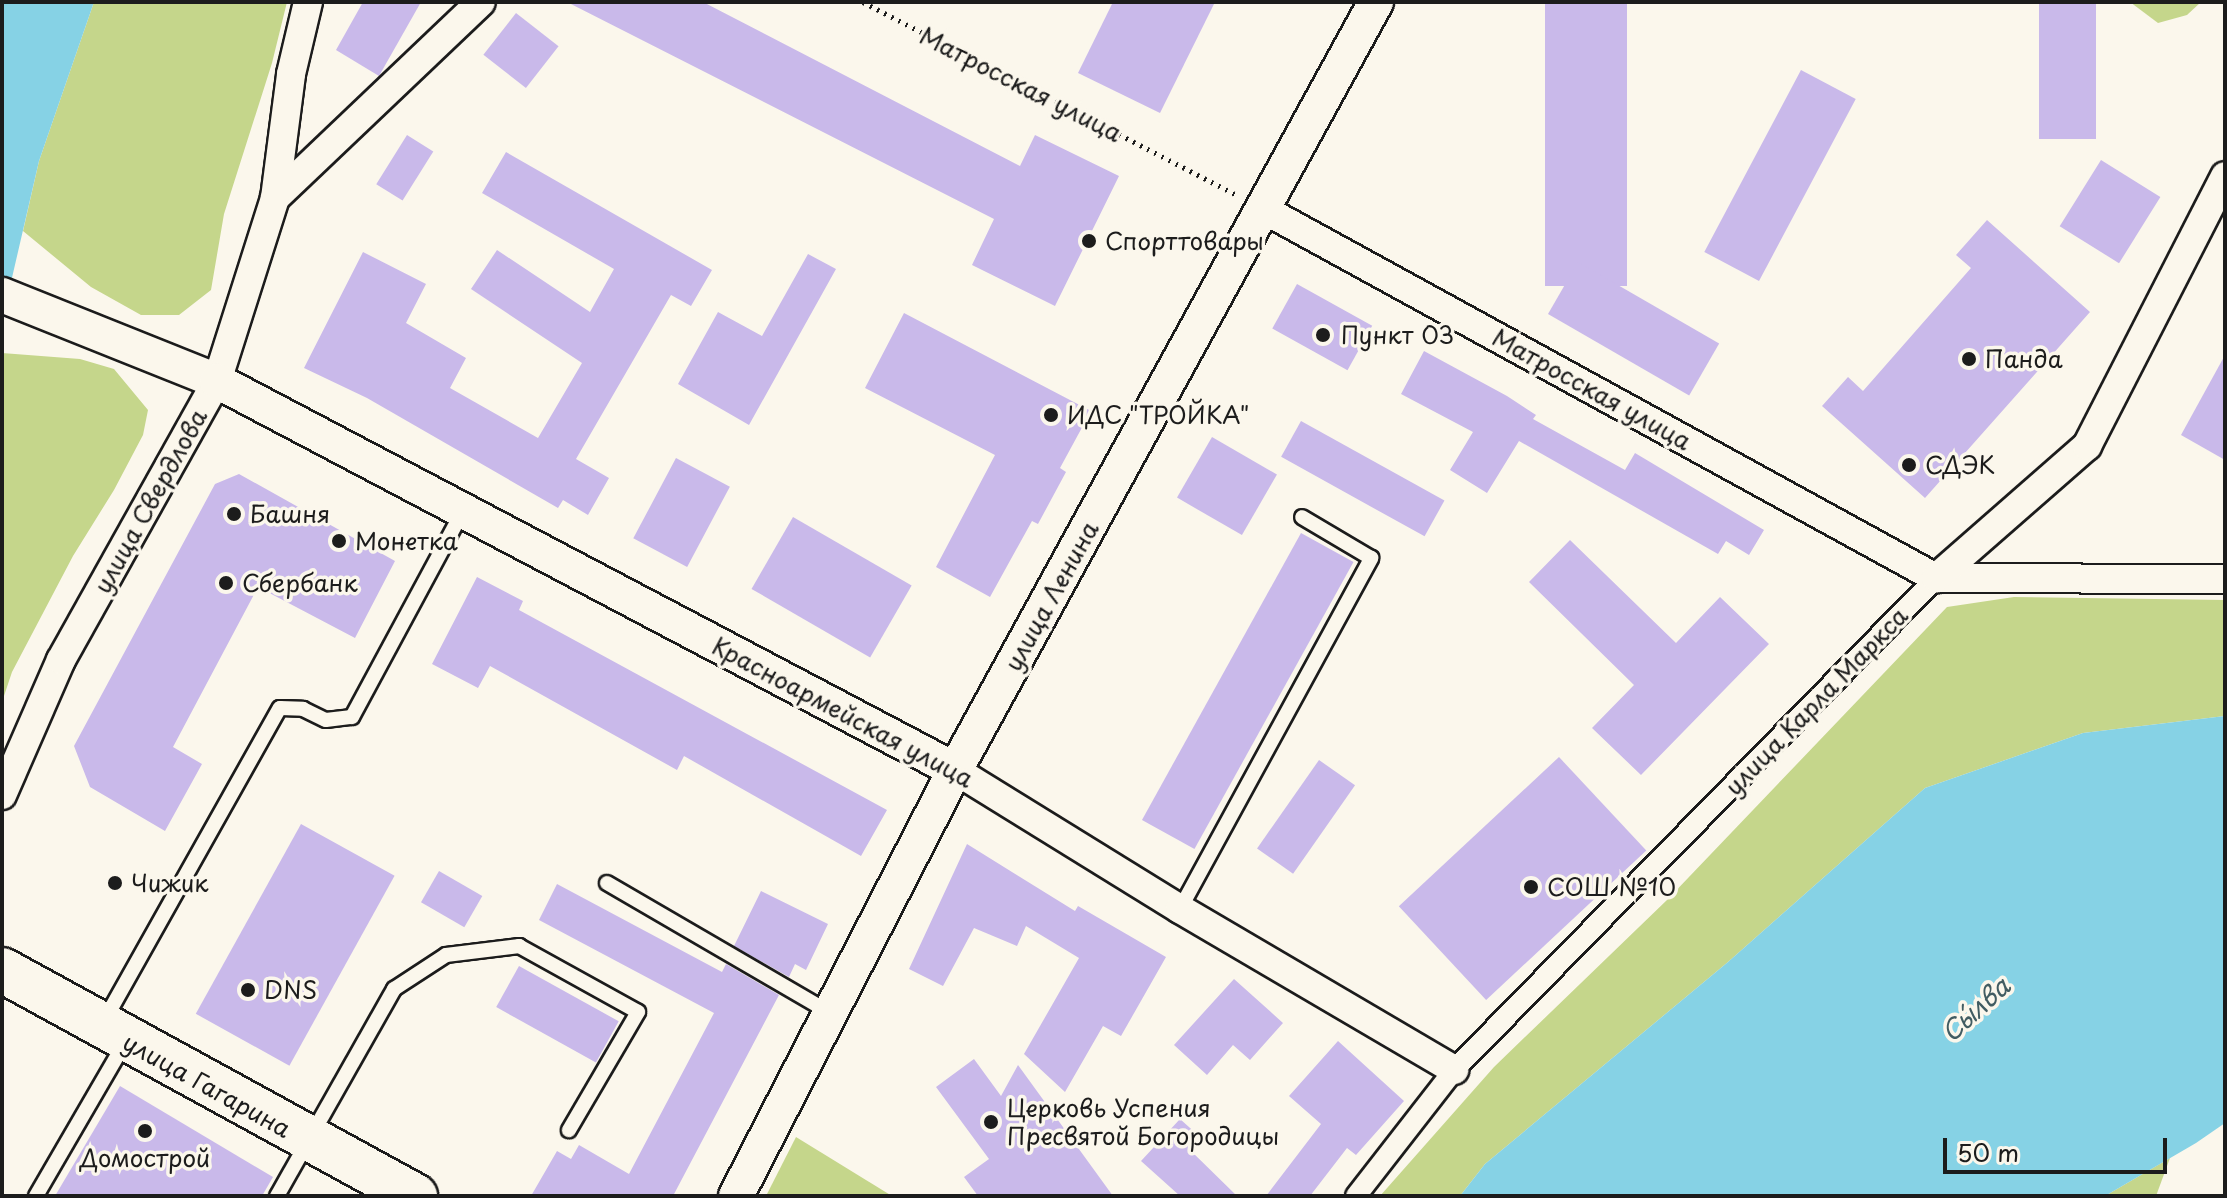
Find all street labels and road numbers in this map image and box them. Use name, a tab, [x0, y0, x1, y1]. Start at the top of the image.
street label: Матросская улица	[915, 20, 1127, 148]
street label: Матросская улица	[1487, 322, 1697, 456]
street label: улица Свердлова	[87, 403, 213, 599]
street label: улица Ленина	[998, 516, 1104, 676]
street label: улица Карла Маркса	[1718, 601, 1914, 801]
street label: Красноармейская улица	[707, 631, 979, 793]
street label: улица Гагарина	[118, 1027, 296, 1143]

